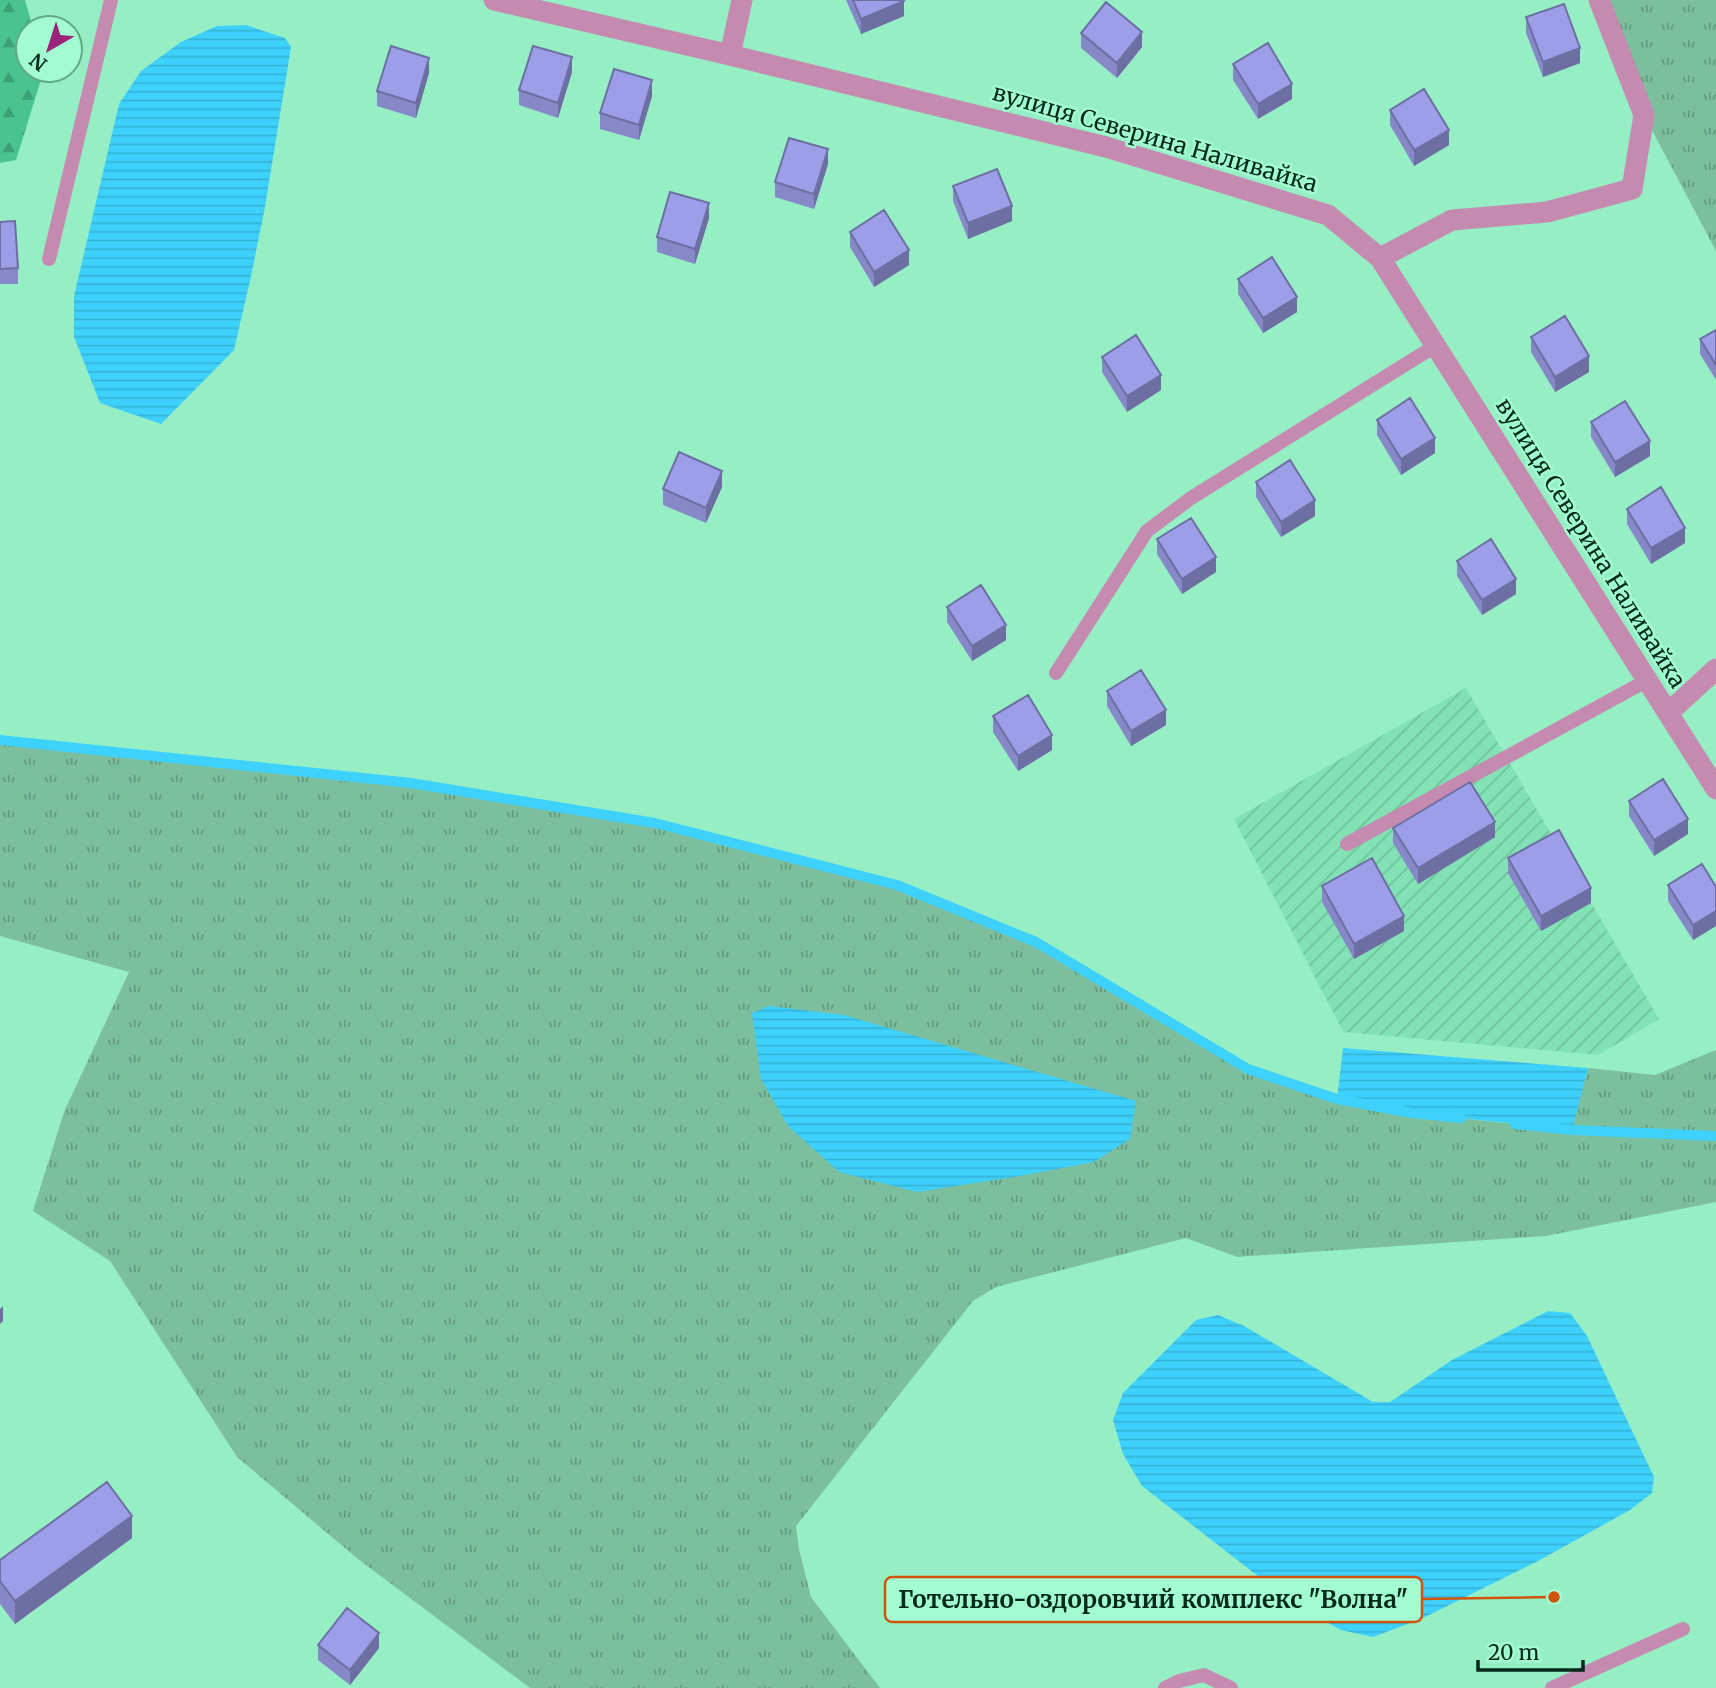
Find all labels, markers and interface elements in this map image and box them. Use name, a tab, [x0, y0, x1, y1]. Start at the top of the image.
north arrow	[14, 14, 84, 84]
text: N	[25, 48, 52, 76]
street label: вулиця Северина Наливайка	[989, 77, 1321, 198]
street label: вулиця Северина Наливайка	[1490, 392, 1693, 693]
callout: Готельно-оздоровчий комплекс "Волна"	[885, 1577, 1422, 1622]
text: Готельно-оздоровчий комплекс "Волна"	[898, 1584, 1408, 1615]
scale bar	[1478, 1628, 1583, 1672]
text: 20 m	[1488, 1639, 1540, 1666]

